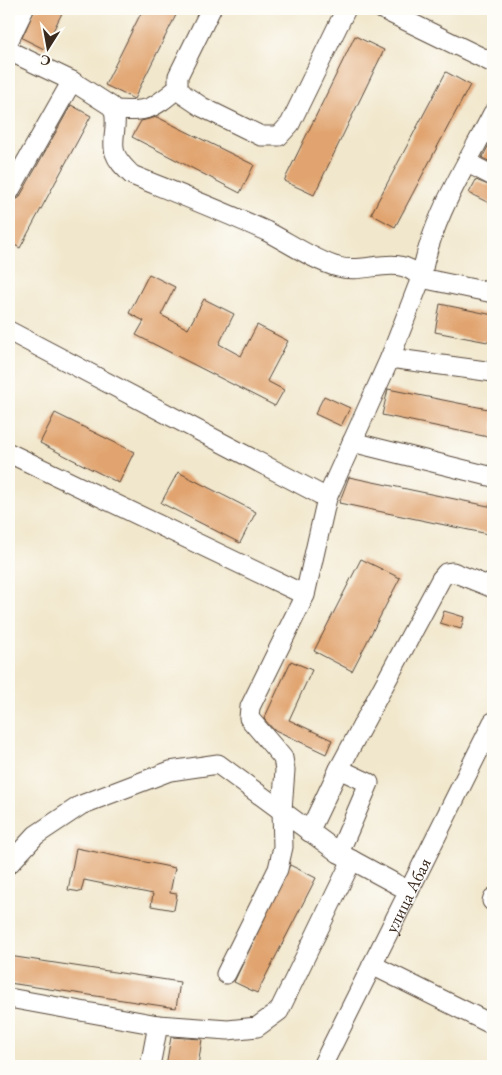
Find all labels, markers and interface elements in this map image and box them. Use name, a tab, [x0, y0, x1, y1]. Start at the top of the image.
north arrow	[22, 22, 72, 72]
text: С	[39, 51, 52, 71]
street label: улица Абая	[379, 854, 435, 936]

